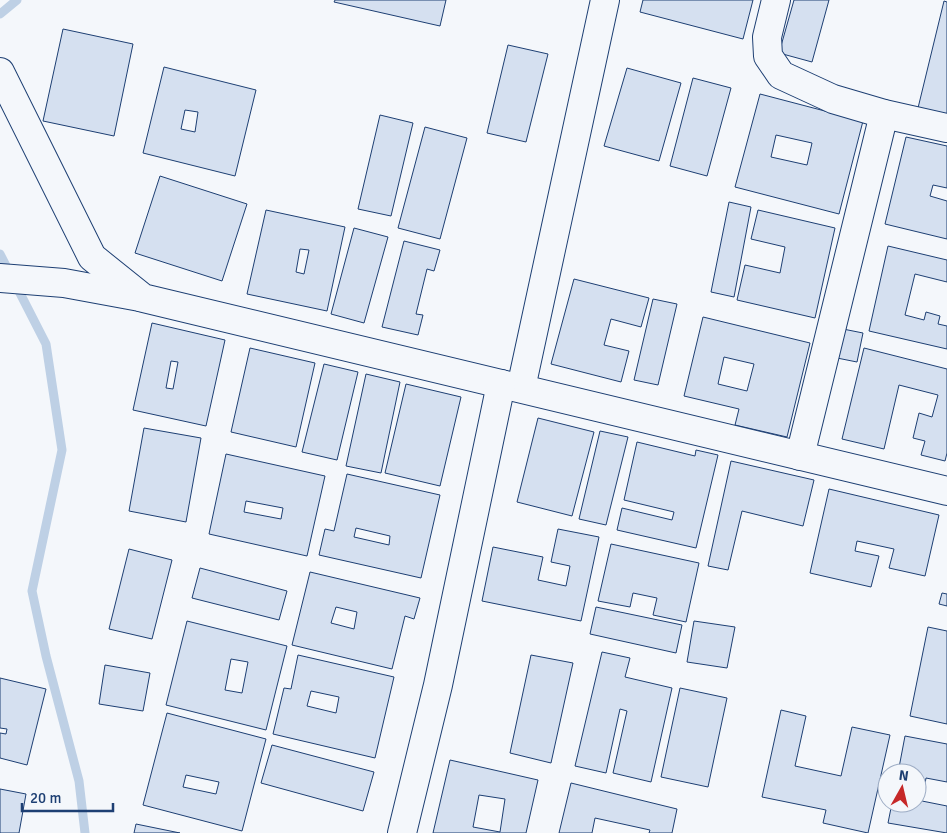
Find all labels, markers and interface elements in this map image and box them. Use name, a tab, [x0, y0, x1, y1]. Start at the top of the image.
north arrow	[877, 763, 927, 813]
text: N	[898, 767, 910, 785]
scale bar	[22, 780, 114, 812]
text: 20 m	[30, 789, 61, 807]

